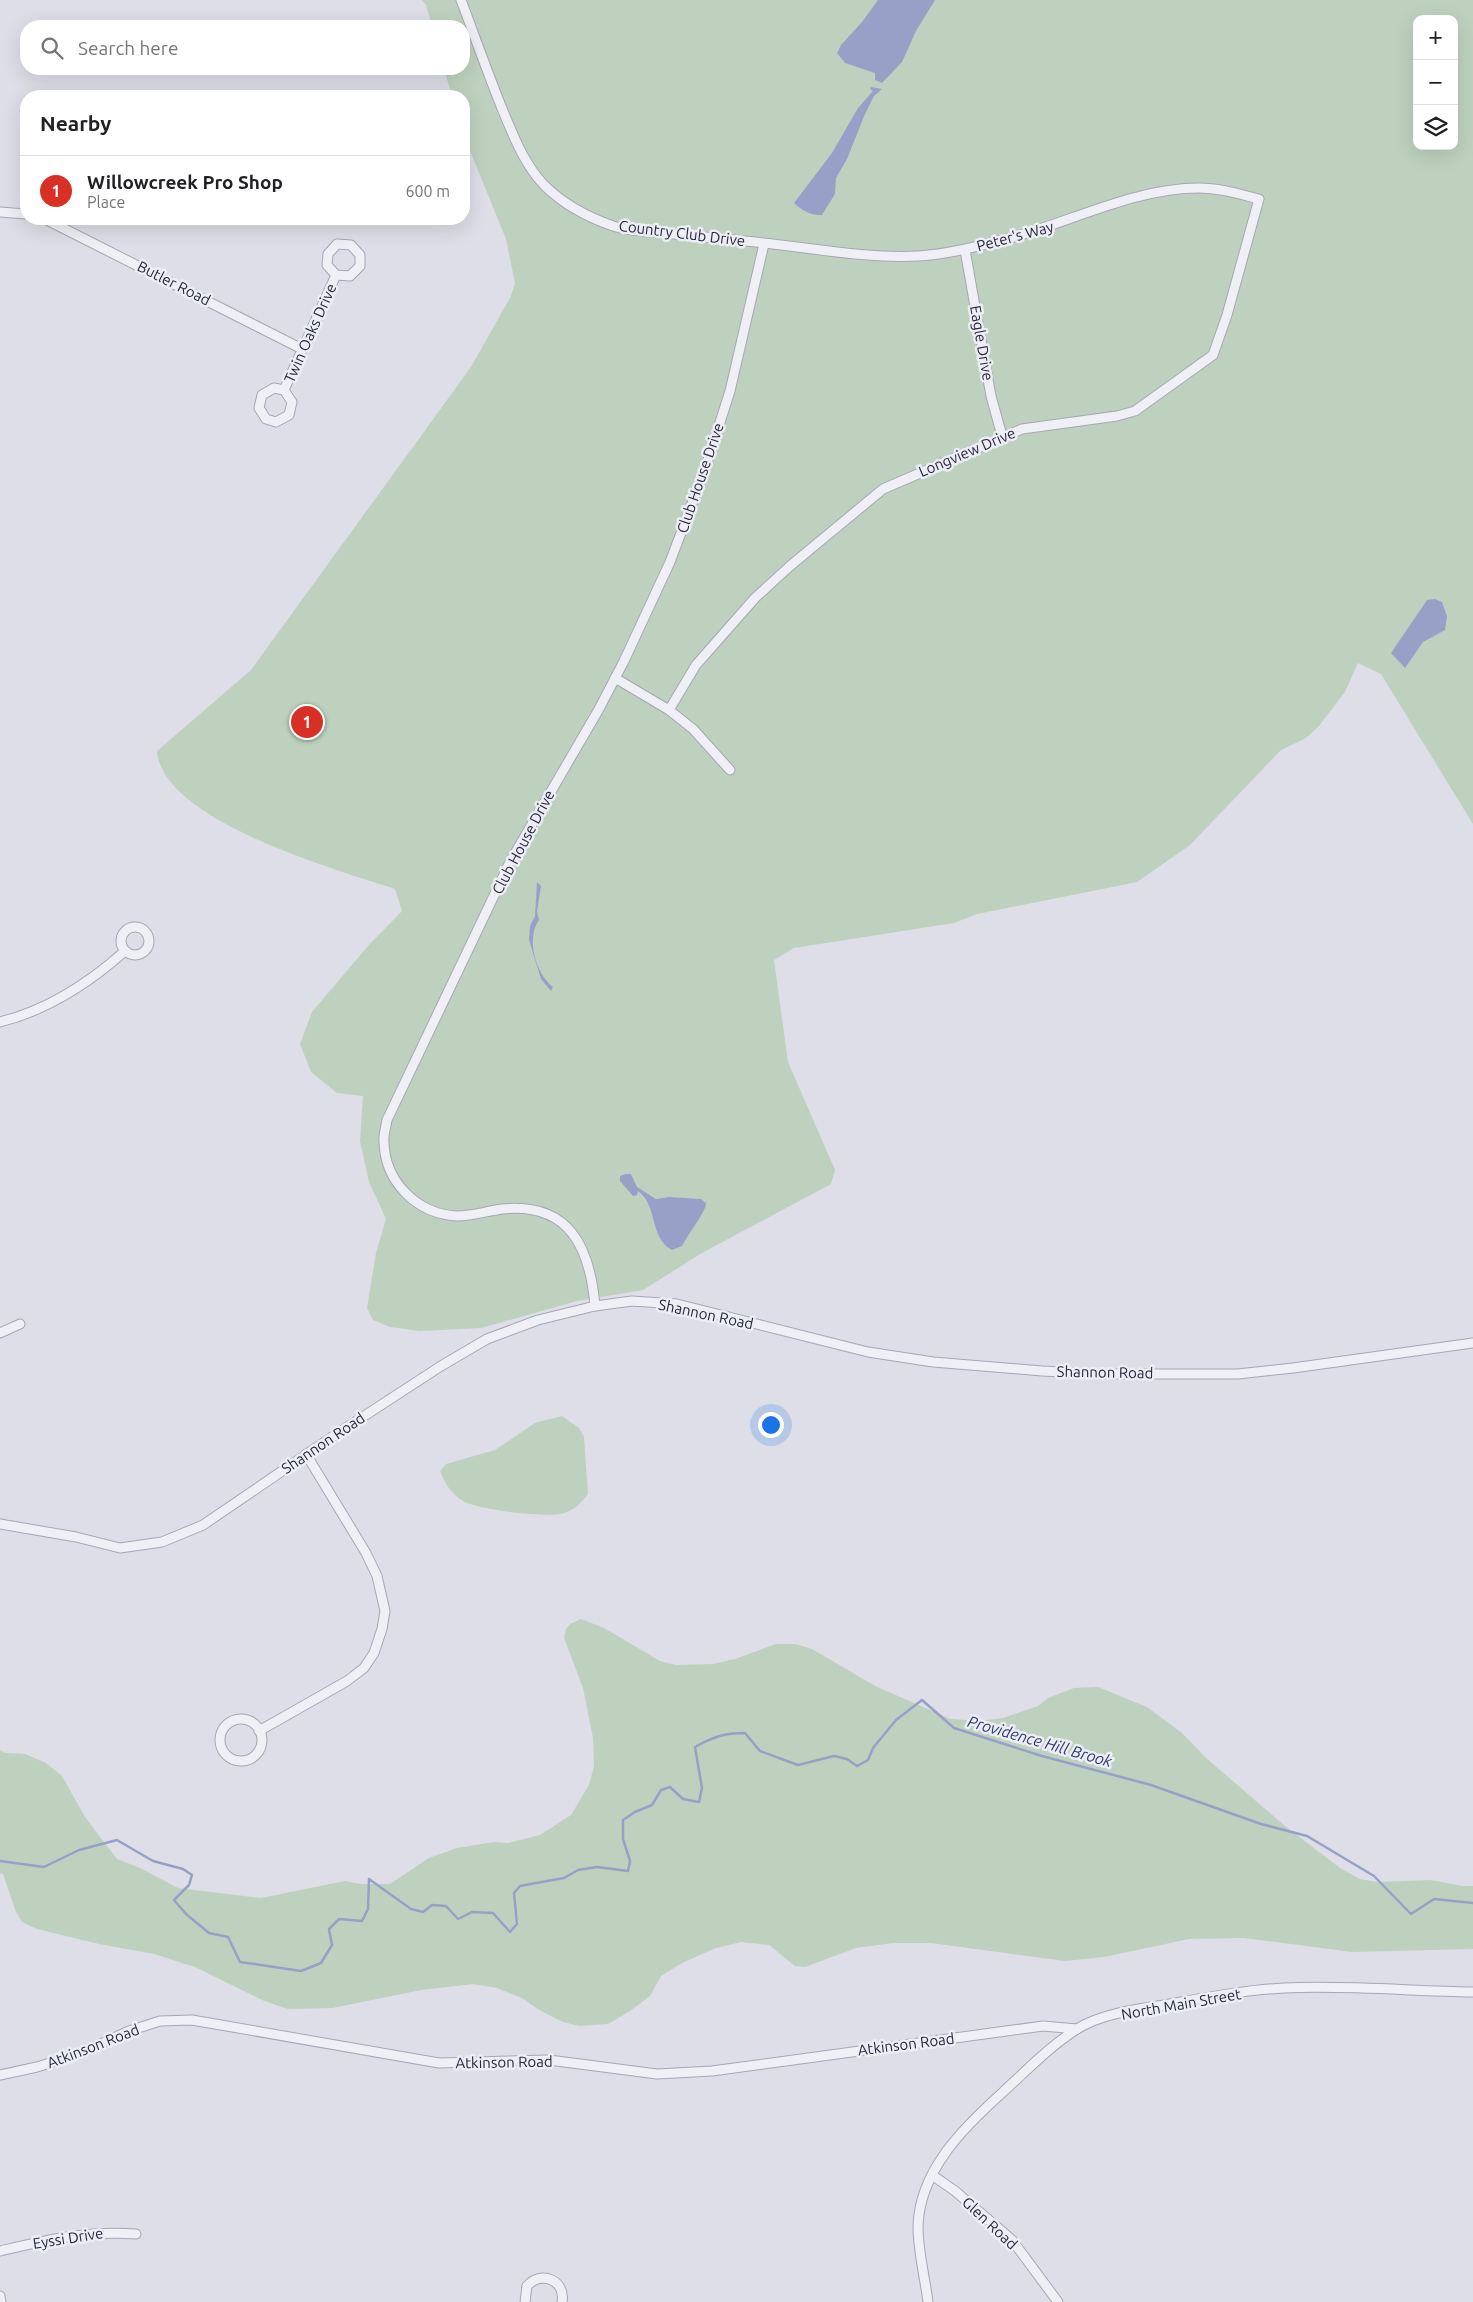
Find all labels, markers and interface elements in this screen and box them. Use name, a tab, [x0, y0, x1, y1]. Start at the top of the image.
map controls	[1413, 15, 1458, 150]
button: +	[1413, 15, 1458, 60]
search box	[20, 20, 470, 75]
icon: search	[38, 34, 66, 62]
text: Search here	[78, 37, 178, 59]
button: −	[1413, 60, 1458, 105]
button: layers	[1413, 105, 1458, 150]
text: Nearby	[40, 111, 111, 135]
text: Willowcreek Pro Shop	[87, 171, 283, 193]
text: 1	[51, 182, 61, 200]
text: 600 m	[405, 182, 450, 200]
text: Place	[87, 193, 125, 211]
street label: Country Club Drive	[618, 217, 746, 249]
street label: Peter's Way	[975, 218, 1055, 254]
street label: Butler Road	[135, 257, 213, 309]
street label: Twin Oaks Drive	[280, 281, 340, 385]
street label: Eagle Drive	[967, 304, 997, 382]
street label: Club House Drive	[673, 421, 727, 535]
street label: Longview Drive	[916, 424, 1018, 480]
pin: 1	[291, 703, 323, 741]
street label: Club House Drive	[488, 787, 558, 897]
street label: Shannon Road	[657, 1296, 755, 1332]
street label: Shannon Road	[1057, 1363, 1153, 1381]
street label: Shannon Road	[278, 1409, 368, 1477]
your location	[758, 1412, 784, 1438]
water label: Providence Hill Brook	[966, 1712, 1115, 1770]
street label: North Main Street	[1120, 1985, 1242, 2023]
street label: Atkinson Road	[45, 2021, 141, 2071]
street label: Atkinson Road	[857, 2030, 955, 2058]
street label: Atkinson Road	[455, 2053, 553, 2071]
street label: Glen Road	[959, 2193, 1021, 2253]
street label: Eyssi Drive	[32, 2224, 104, 2252]

